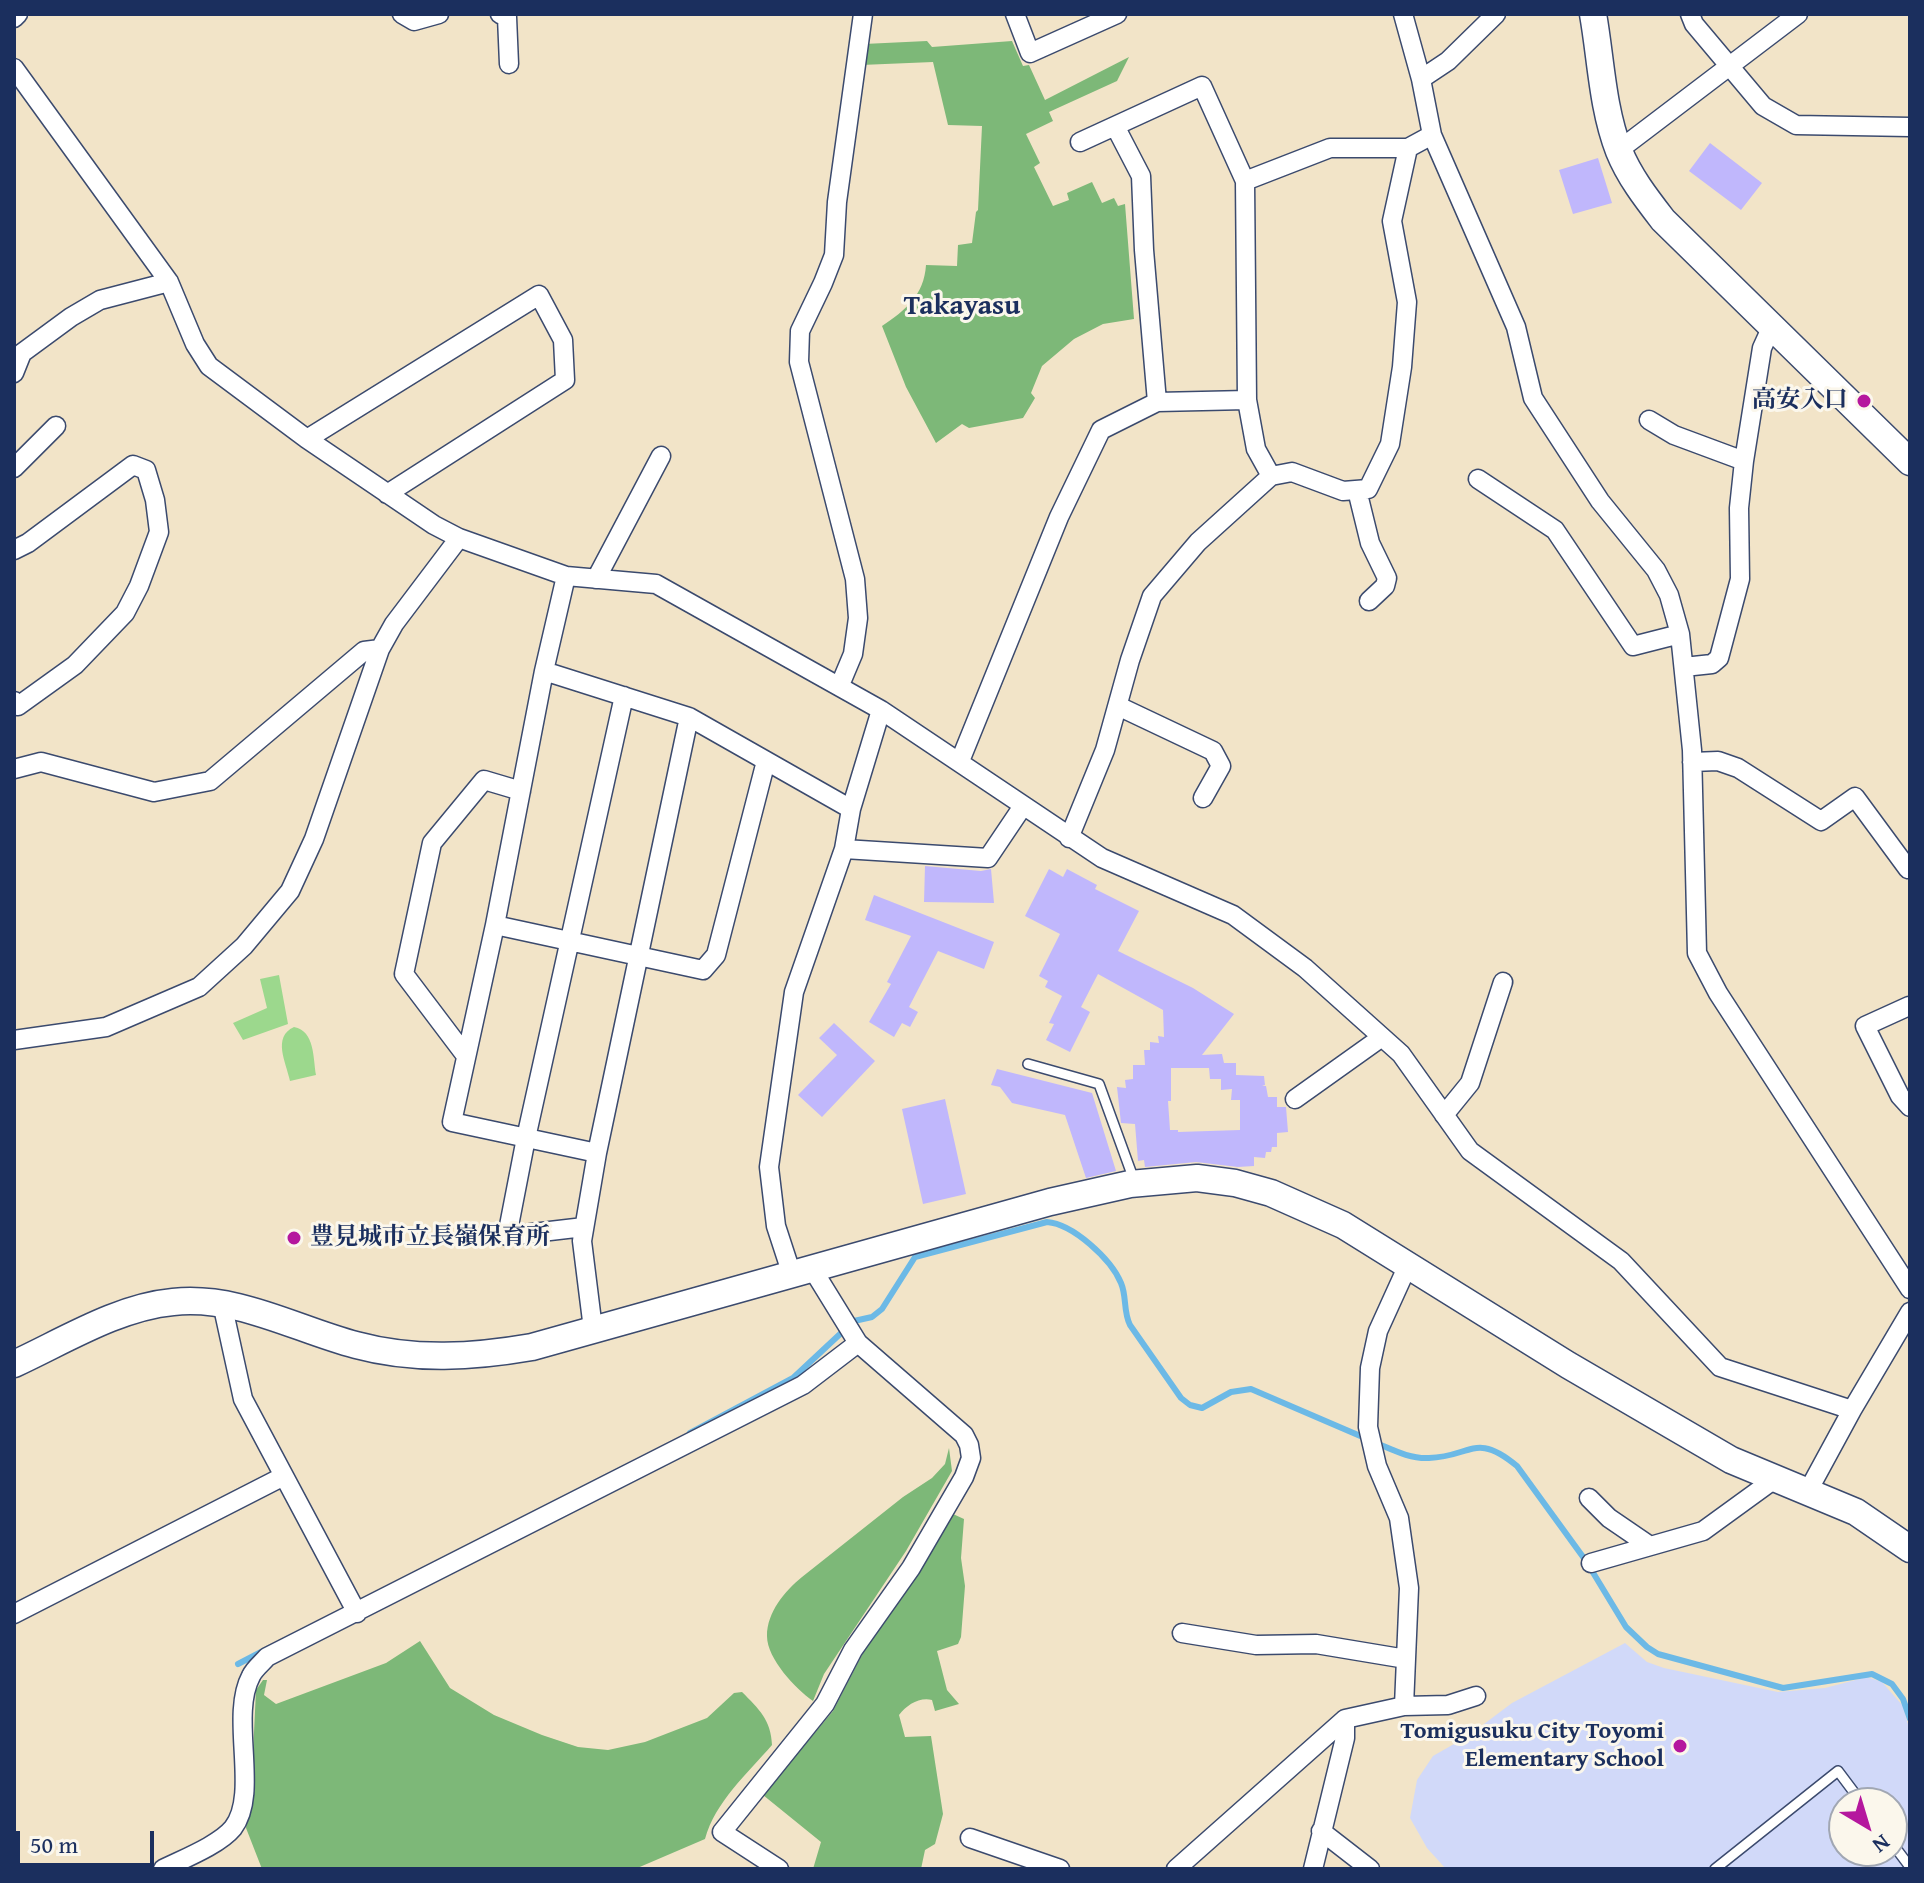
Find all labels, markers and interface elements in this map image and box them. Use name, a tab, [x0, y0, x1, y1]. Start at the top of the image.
district label: Takayasu	[904, 290, 1020, 324]
place label: 高安入口	[1752, 387, 1848, 415]
marker: 高安入口	[1855, 392, 1873, 410]
place label: 豊見城市立長嶺保育所	[310, 1224, 550, 1252]
marker: 豊見城市立長嶺保育所	[285, 1229, 303, 1247]
place label: Tomigusuku City Toyomi Elementary School	[1401, 1718, 1664, 1774]
marker: Tomigusuku City Toyomi Elementary School	[1671, 1737, 1689, 1755]
north arrow	[1828, 1787, 1908, 1867]
scale bar	[20, 1815, 158, 1865]
text: 50 m	[30, 1827, 78, 1862]
text: N	[1866, 1827, 1897, 1861]

